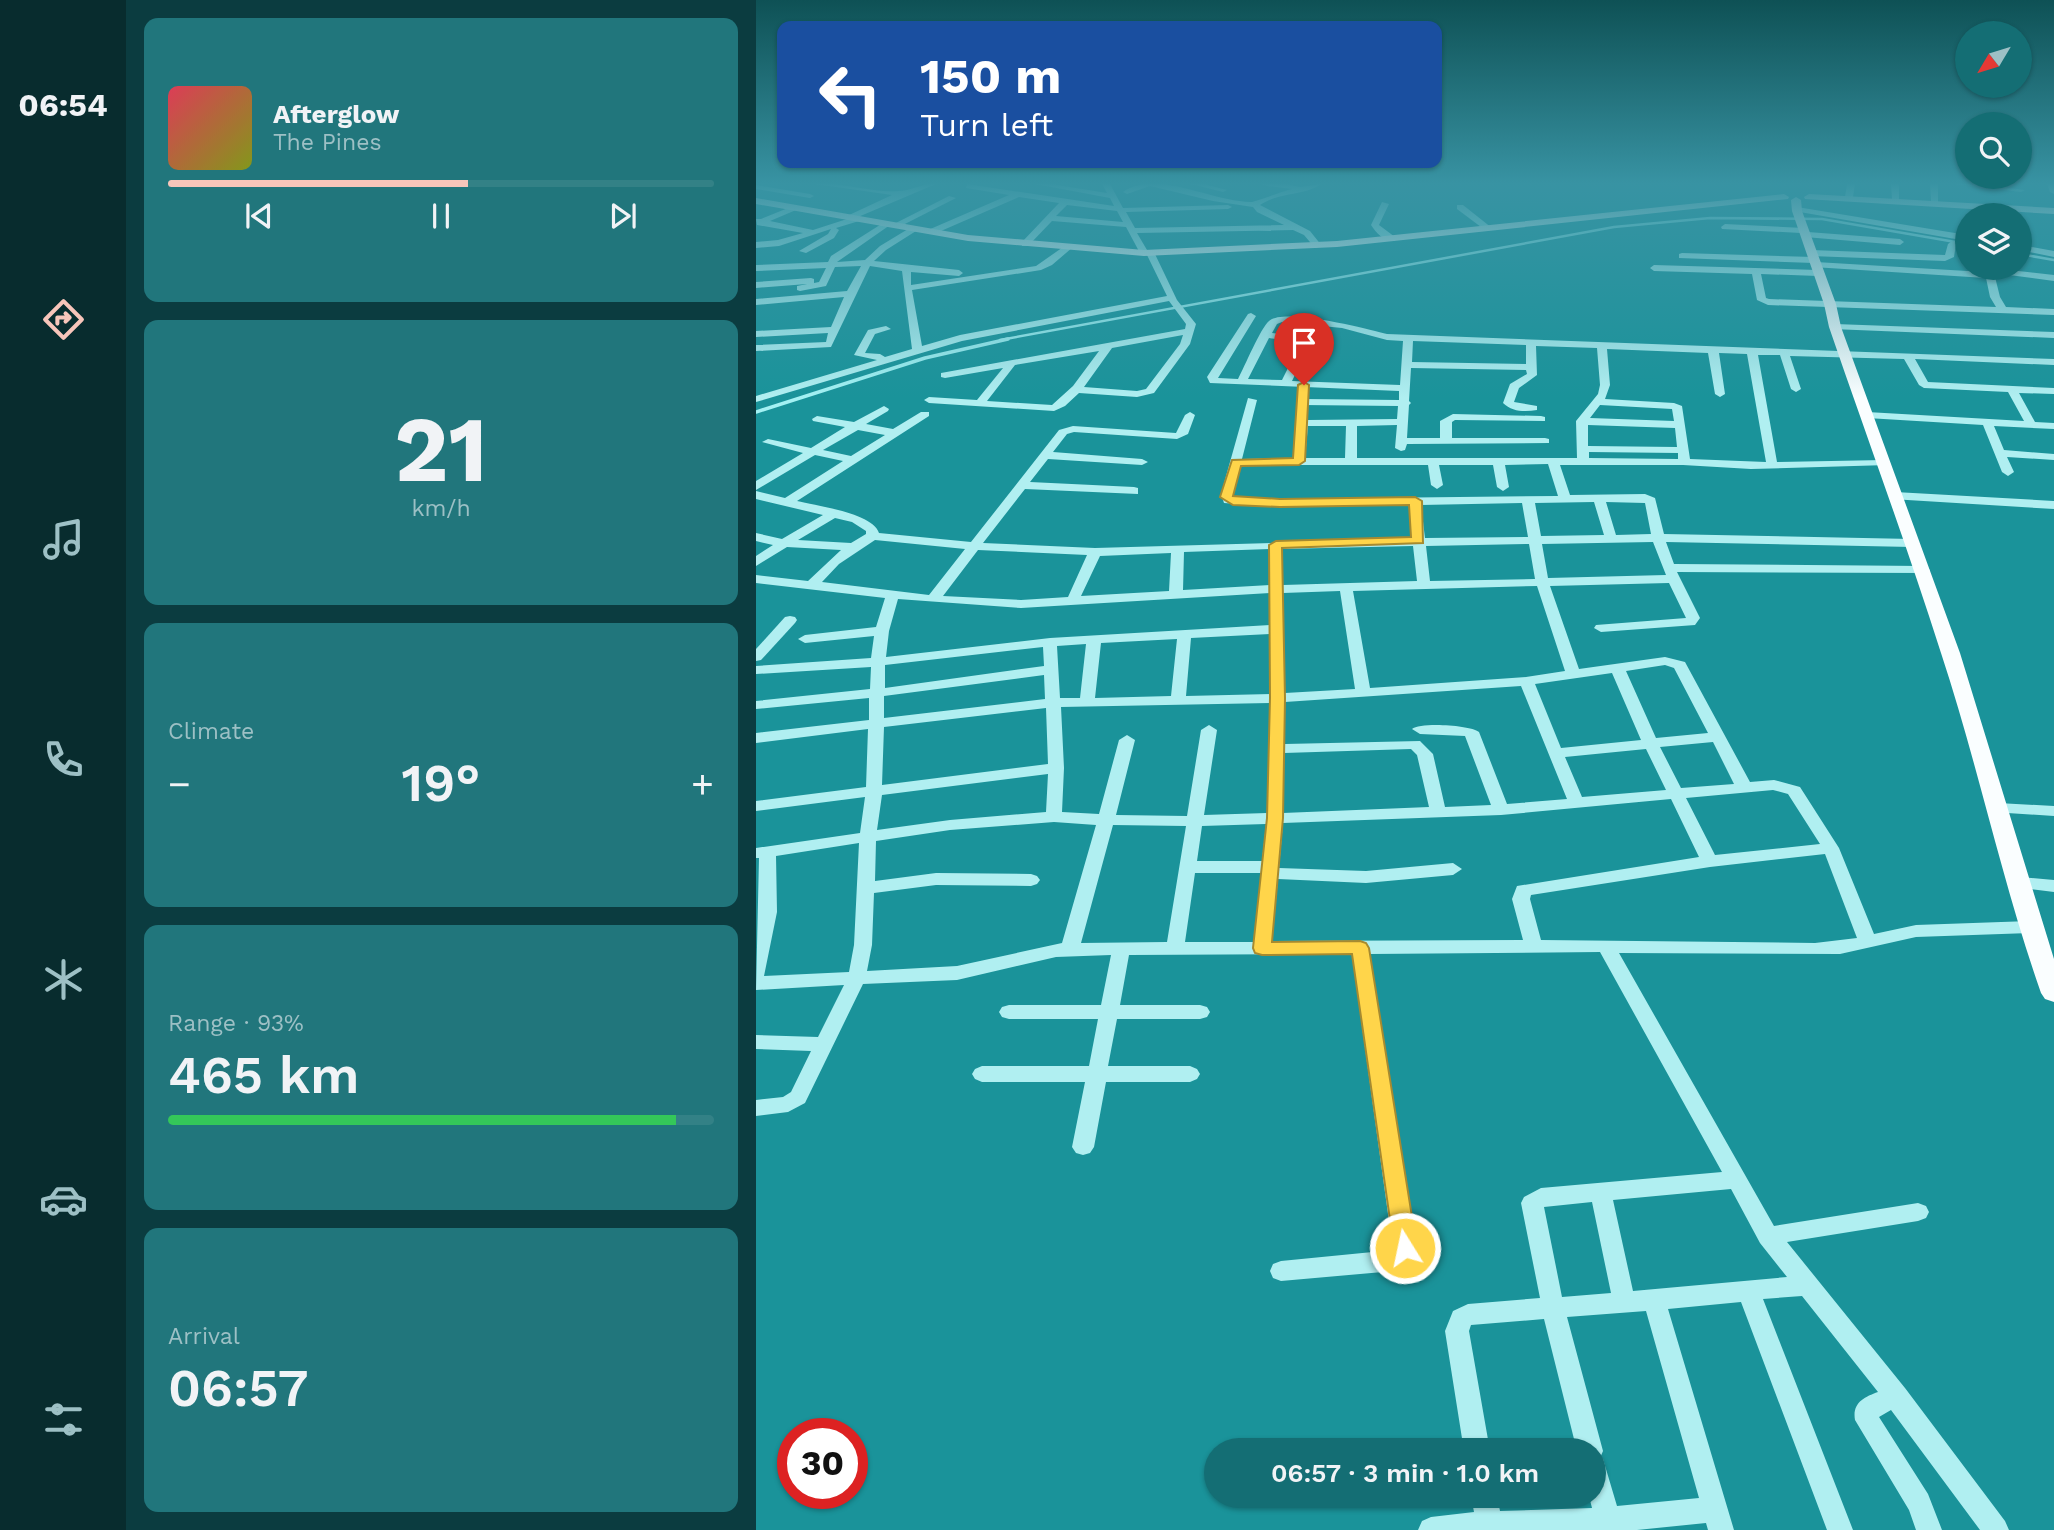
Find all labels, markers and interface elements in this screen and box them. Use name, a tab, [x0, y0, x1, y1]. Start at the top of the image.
north arrow	[1955, 21, 2032, 98]
map controls	[1955, 21, 2032, 280]
text: 150 m	[920, 47, 1061, 105]
icon: left	[805, 49, 896, 140]
text: 06:54	[18, 86, 108, 124]
text: Afterglow	[273, 99, 399, 129]
text: Turn left	[920, 106, 1053, 144]
button: search	[1955, 112, 2032, 189]
text: The Pines	[273, 129, 382, 156]
icon: previous	[240, 197, 278, 235]
icon: pause	[422, 197, 460, 235]
icon: next	[604, 197, 642, 235]
button: layers	[1955, 203, 2032, 280]
icon: directions	[39, 295, 88, 344]
pin	[1274, 313, 1334, 385]
icon: arrive	[1285, 324, 1323, 362]
text: 21	[394, 396, 488, 503]
text: km/h	[411, 495, 471, 522]
icon: music	[39, 515, 88, 564]
text: Climate	[168, 718, 254, 745]
icon: phone	[39, 735, 88, 784]
text: 19°	[402, 753, 480, 814]
text: −	[168, 762, 191, 806]
text: +	[691, 762, 714, 806]
icon: climate	[39, 955, 88, 1004]
text: Range · 93%	[168, 1010, 304, 1037]
text: 465 km	[168, 1045, 359, 1106]
icon: car	[39, 1175, 88, 1224]
position arrow	[1368, 1211, 1442, 1285]
text: Arrival	[168, 1323, 240, 1350]
text: 06:57	[168, 1358, 309, 1419]
icon: filters	[39, 1395, 88, 1444]
speed limit sign: 30	[777, 1418, 868, 1509]
text: 06:57 · 3 min · 1.0 km	[1271, 1458, 1539, 1488]

